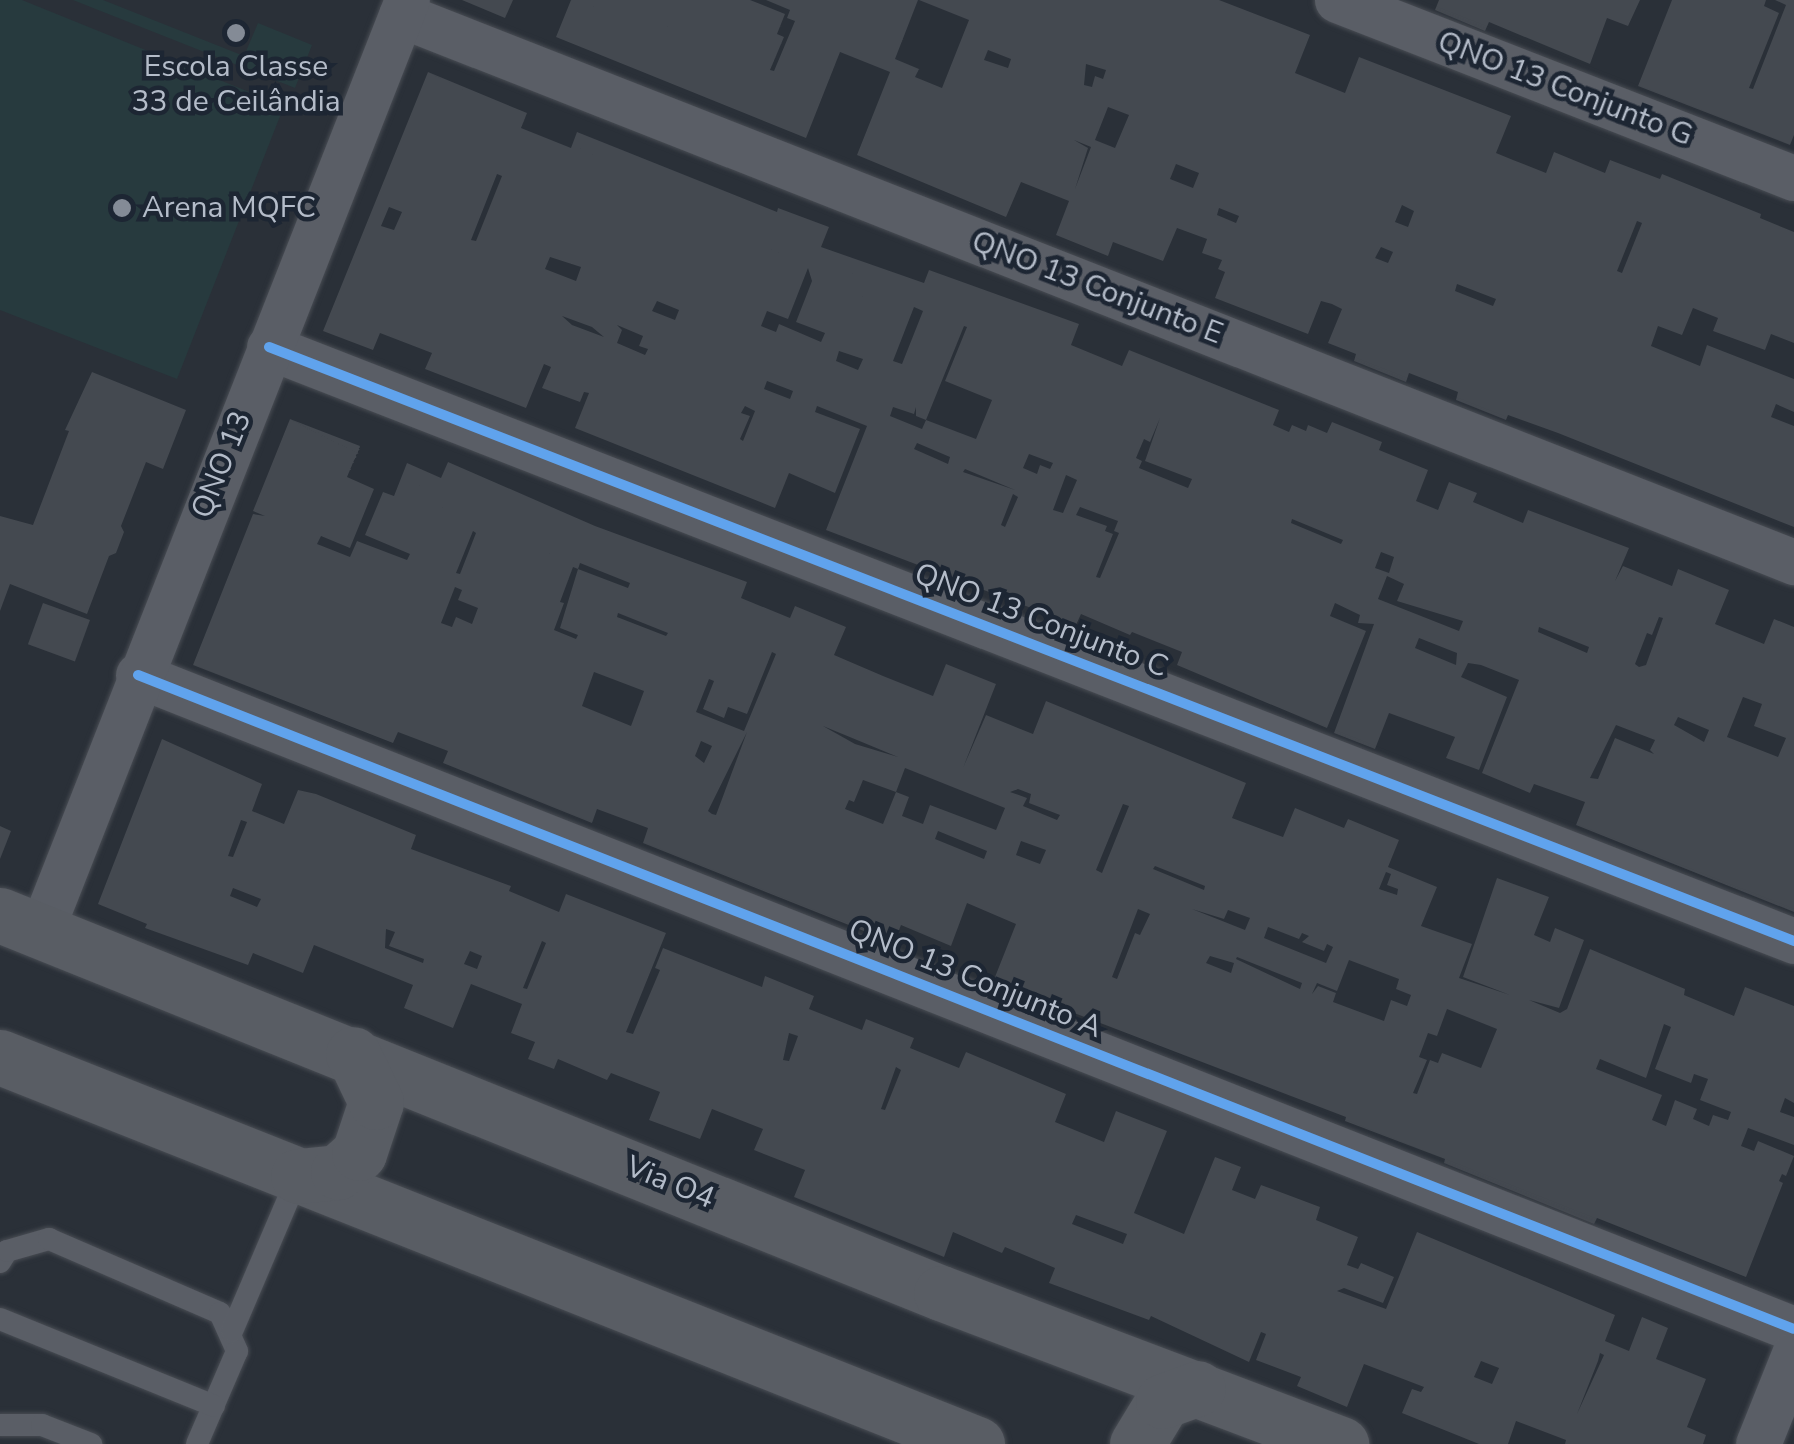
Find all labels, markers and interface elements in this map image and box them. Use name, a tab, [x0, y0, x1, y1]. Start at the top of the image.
marker: Escola Classe 33 de Ceilândia	[225, 22, 247, 44]
street label: QNO 13 Conjunto G	[1433, 24, 1697, 154]
place label: Escola Classe 33 de Ceilândia	[131, 49, 341, 120]
place label: Arena MQFC	[142, 190, 316, 226]
marker: Arena MQFC	[111, 197, 133, 219]
street label: QNO 13 Conjunto E	[967, 224, 1227, 352]
street label: QNO 13	[184, 406, 260, 524]
street label: QNO 13 Conjunto C	[909, 556, 1173, 686]
street label: QNO 13 Conjunto A	[843, 912, 1107, 1046]
street label: Via O4	[620, 1149, 720, 1217]

